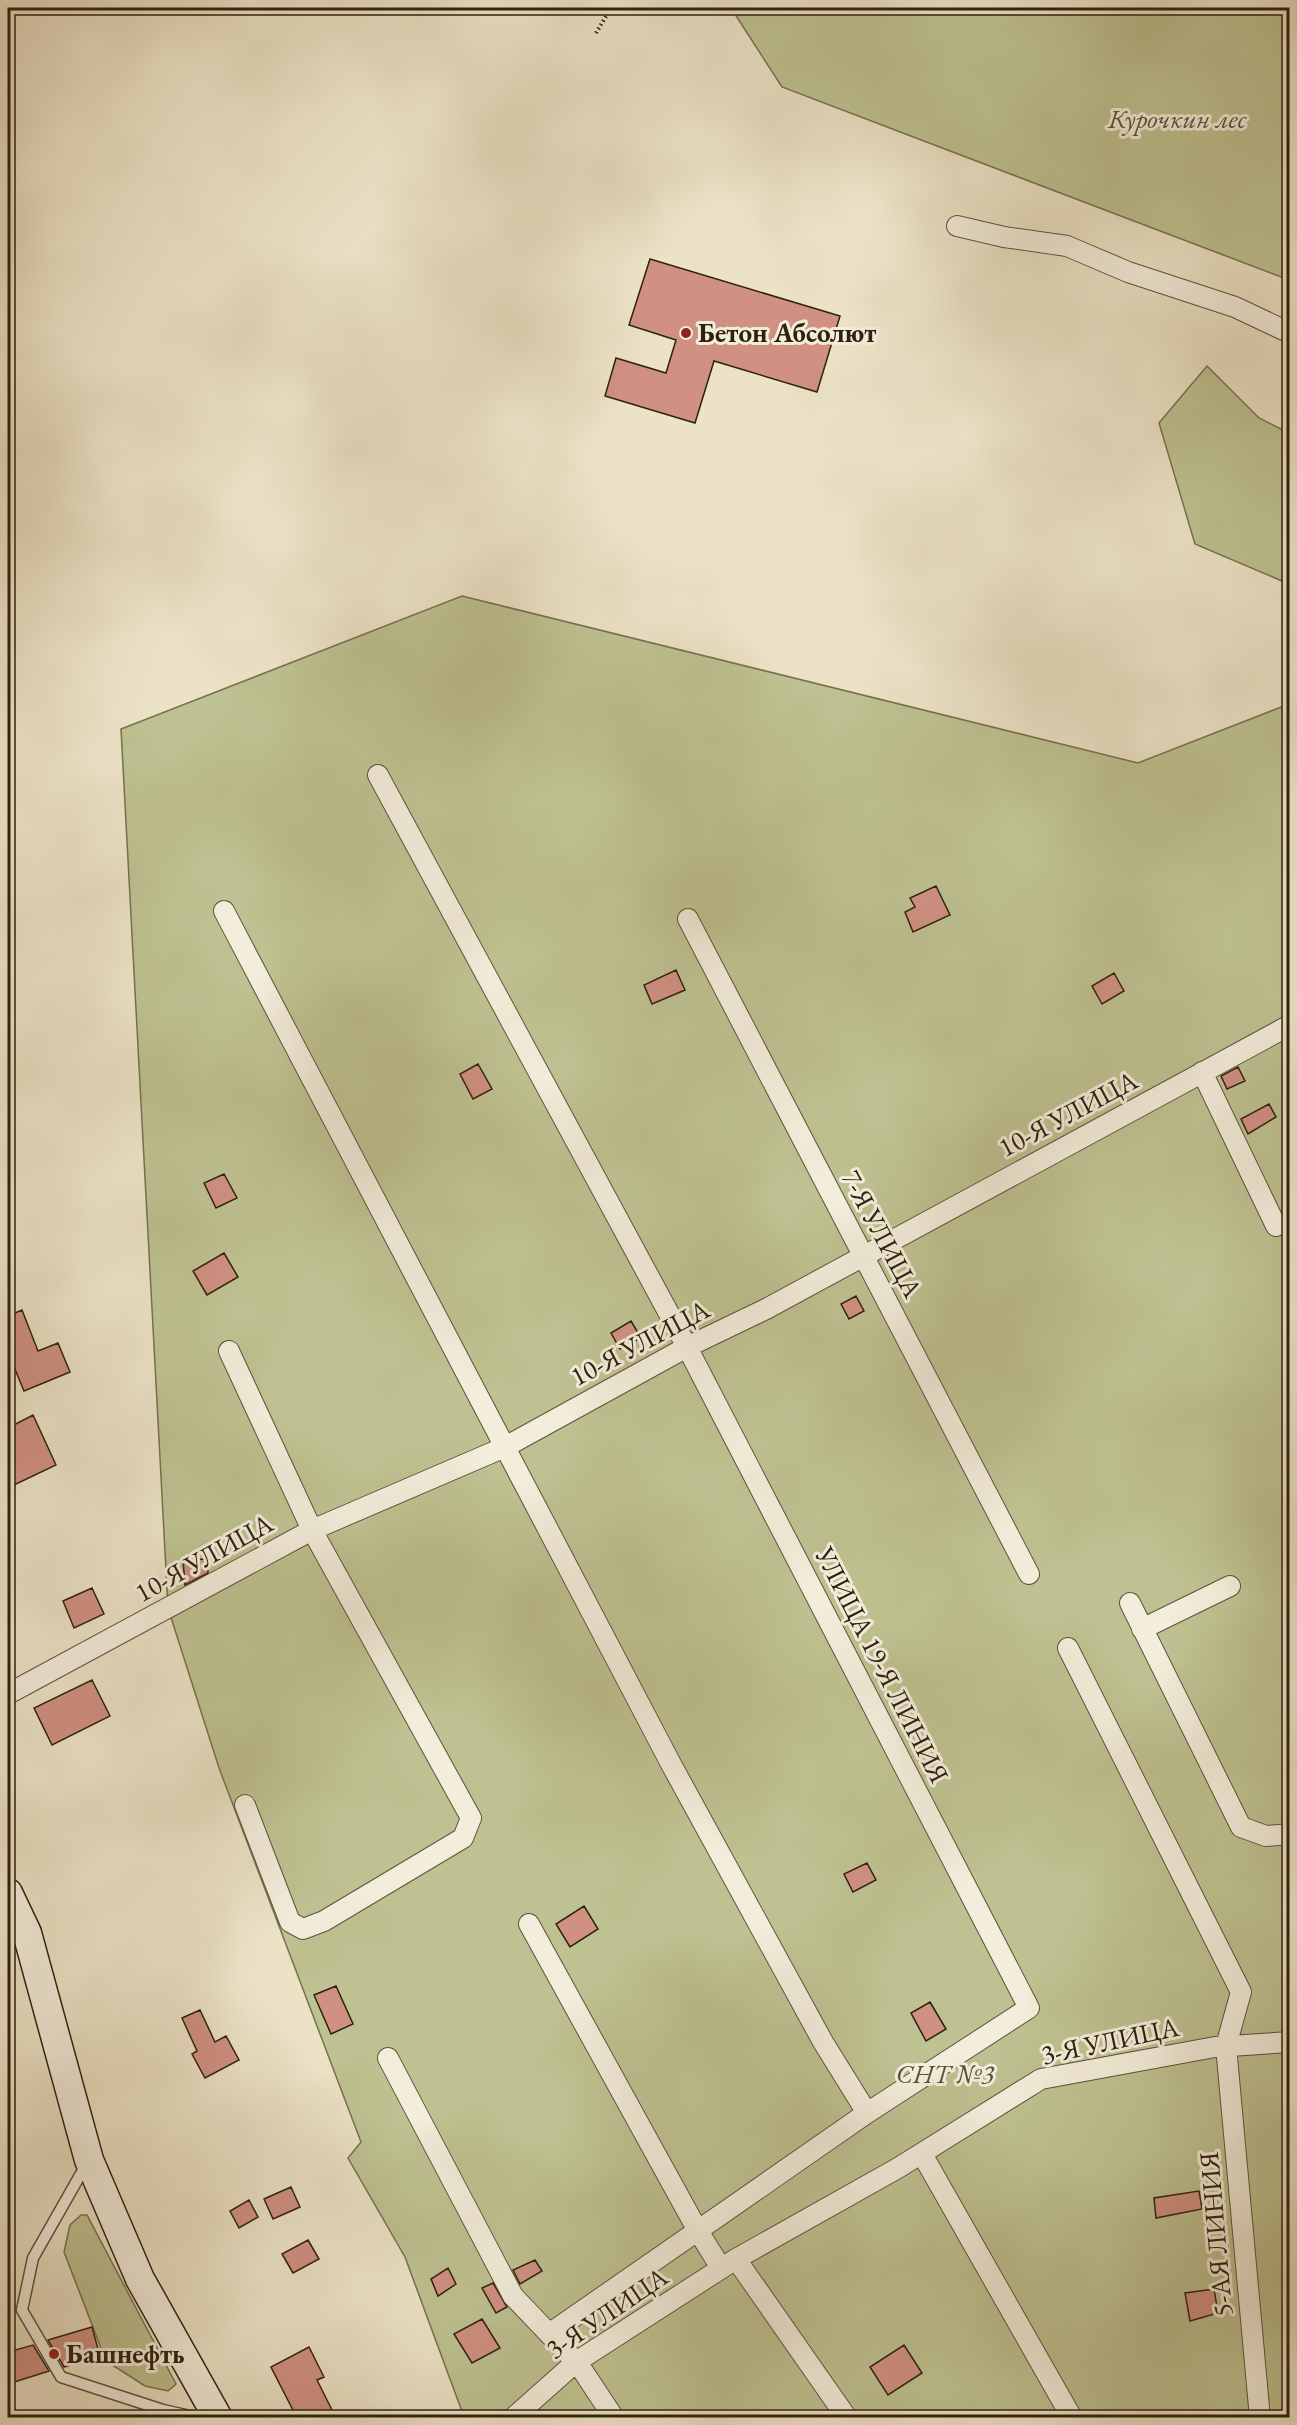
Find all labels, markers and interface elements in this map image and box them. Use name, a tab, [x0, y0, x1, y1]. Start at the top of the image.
park label: Курочкин лес	[1107, 101, 1247, 136]
place label: Бетон Абсолют	[698, 315, 876, 350]
marker: Бетон Абсолют	[679, 326, 693, 340]
street label: 10-Я УЛИЦА	[992, 1062, 1144, 1165]
street label: 7-Я УЛИЦА	[834, 1164, 931, 1304]
street label: 10-Я УЛИЦА	[564, 1291, 716, 1394]
street label: 10-Я УЛИЦА	[129, 1505, 279, 1610]
street label: УЛИЦА 19-Я ЛИНИЯ	[807, 1540, 957, 1789]
street label: 3-Я УЛИЦА	[1038, 2009, 1182, 2072]
park label: СНТ №3	[896, 2056, 994, 2091]
street label: 5-АЯ ЛИНИЯ	[1191, 2150, 1240, 2318]
street label: 3-Я УЛИЦА	[539, 2259, 675, 2366]
place label: Башнефть	[66, 2336, 185, 2371]
marker: Башнефть	[47, 2347, 61, 2361]

